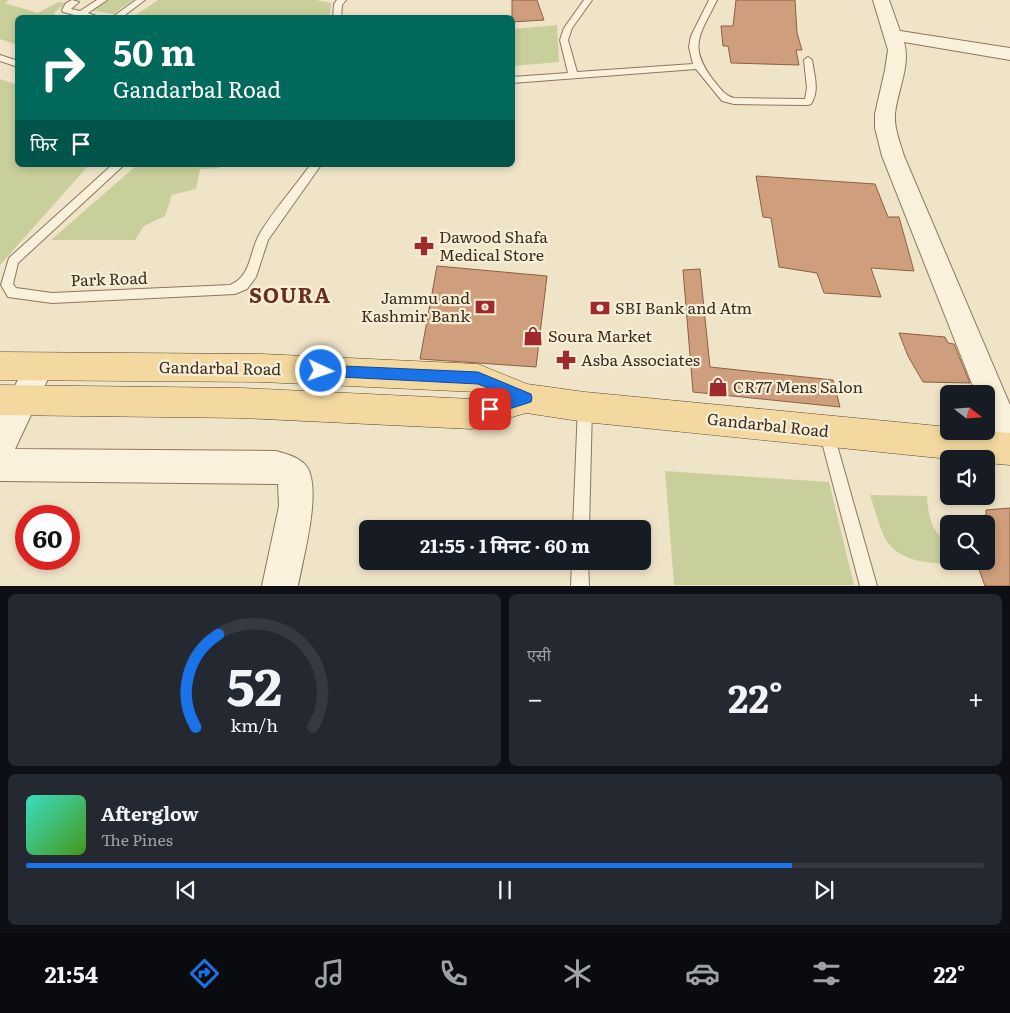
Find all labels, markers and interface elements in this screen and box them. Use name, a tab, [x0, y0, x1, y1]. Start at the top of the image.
text: 50 m	[113, 25, 196, 77]
icon: right	[30, 35, 95, 100]
text: Gandarbal Road	[113, 72, 281, 105]
text: फिर	[30, 129, 57, 157]
icon: arrive	[67, 130, 95, 158]
place label: Dawood Shafa Medical Store	[439, 224, 548, 266]
pharmacy icon: Dawood Shafa Medical Store	[413, 235, 435, 257]
street label: Park Road	[70, 265, 148, 291]
district label: SOURA	[249, 278, 331, 309]
place label: Jammu and Kashmir Bank	[361, 285, 470, 327]
place label: SBI Bank and Atm	[615, 295, 753, 319]
bank icon: Jammu and Kashmir Bank	[474, 296, 496, 318]
bank icon: SBI Bank and Atm	[589, 297, 611, 319]
place label: Soura Market	[548, 323, 652, 347]
shop icon: Soura Market	[522, 325, 544, 347]
position arrow	[294, 344, 346, 396]
place label: Asba Associates	[581, 347, 700, 371]
pharmacy icon: Asba Associates	[555, 349, 577, 371]
street label: Gandarbal Road	[159, 354, 282, 380]
place label: CR77 Mens Salon	[733, 374, 863, 398]
shop icon: CR77 Mens Salon	[707, 376, 729, 398]
north arrow	[940, 385, 995, 440]
map controls	[940, 385, 995, 570]
pin	[469, 388, 511, 430]
icon: arrive	[476, 395, 504, 423]
street label: Gandarbal Road	[706, 406, 830, 442]
button: sound	[940, 450, 995, 505]
speed limit sign: 60	[15, 505, 80, 570]
button: search	[940, 515, 995, 570]
text: 21:55 · 1 मिनट · 60 m	[420, 531, 590, 559]
text: एसी	[527, 642, 551, 666]
text: 52	[227, 645, 282, 722]
text: 22°	[728, 668, 783, 725]
text: −	[527, 676, 543, 718]
text: +	[968, 676, 984, 718]
text: km/h	[231, 711, 278, 738]
text: Afterglow	[101, 799, 199, 827]
text: The Pines	[101, 827, 173, 851]
icon: previous	[172, 876, 200, 904]
icon: pause	[491, 876, 519, 904]
icon: next	[810, 876, 838, 904]
icon: directions	[187, 956, 222, 991]
icon: music	[312, 956, 347, 991]
icon: phone	[436, 956, 471, 991]
icon: climate	[560, 956, 595, 991]
icon: car	[685, 956, 720, 991]
icon: filters	[809, 956, 844, 991]
text: 21:54	[45, 957, 98, 990]
text: 22°	[933, 957, 965, 990]

